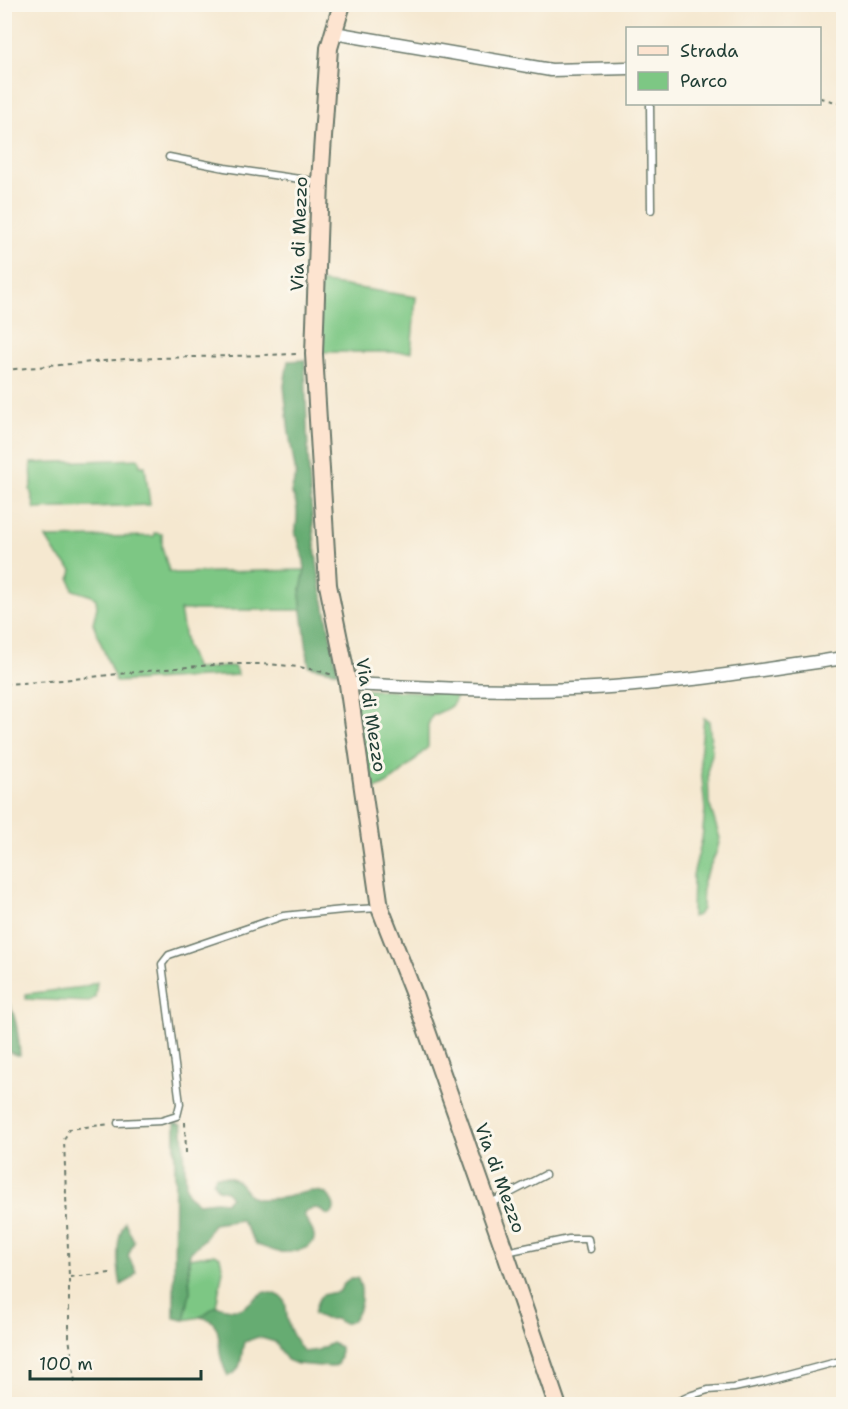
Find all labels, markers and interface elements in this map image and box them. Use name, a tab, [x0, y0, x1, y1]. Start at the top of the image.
legend	[626, 27, 821, 105]
text: Strada	[680, 39, 739, 63]
text: Parco	[680, 69, 728, 93]
street label: Via di Mezzo	[285, 176, 313, 292]
street label: Via di Mezzo	[350, 656, 392, 774]
street label: Via di Mezzo	[469, 1120, 531, 1236]
scale bar	[30, 1343, 201, 1381]
text: 100 m	[39, 1352, 93, 1376]

